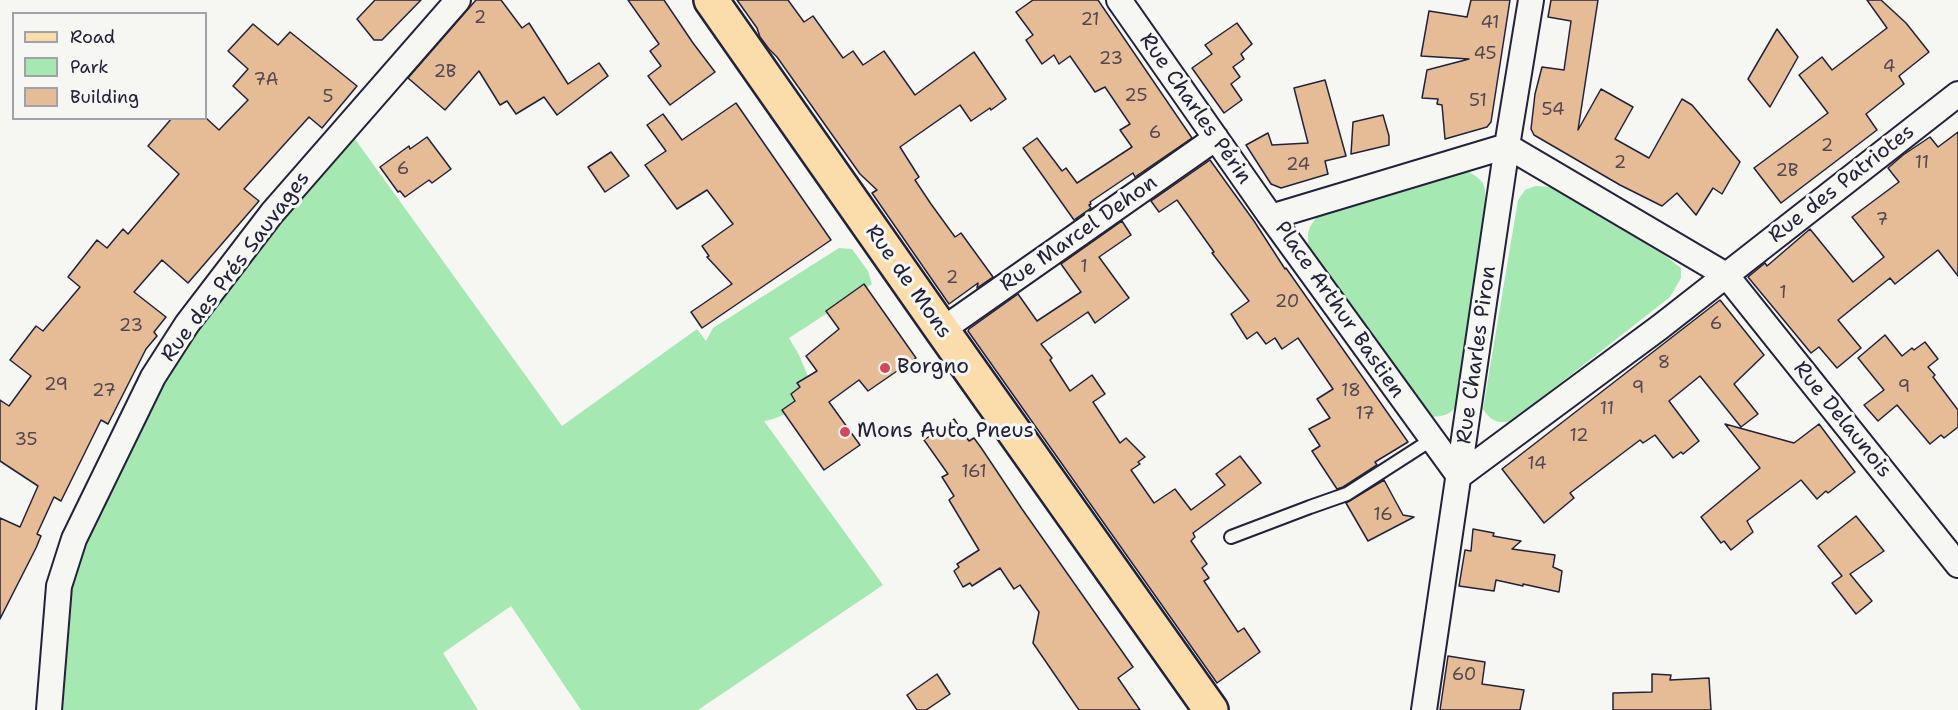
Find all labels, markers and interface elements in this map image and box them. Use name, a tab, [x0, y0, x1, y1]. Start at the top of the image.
house number: 2	[474, 7, 486, 29]
house number: 21	[1080, 9, 1100, 31]
legend	[12, 12, 207, 120]
house number: 41	[1480, 12, 1500, 34]
text: Road	[70, 25, 115, 49]
street label: Rue Charles Périn	[1134, 29, 1256, 189]
house number: 45	[1473, 43, 1497, 65]
house number: 23	[1099, 48, 1123, 70]
text: Park	[70, 55, 109, 79]
house number: 4	[1883, 56, 1895, 78]
house number: 2B	[434, 61, 456, 83]
house number: 7A	[254, 69, 278, 91]
text: Building	[70, 85, 139, 109]
house number: 25	[1124, 85, 1148, 107]
house number: 5	[322, 86, 334, 108]
house number: 51	[1469, 90, 1487, 112]
house number: 54	[1541, 99, 1565, 121]
street label: Rue des Patriotes	[1764, 119, 1920, 249]
house number: 6	[1149, 122, 1161, 144]
house number: 2	[1821, 135, 1833, 157]
house number: 2	[1614, 152, 1626, 174]
house number: 11	[1915, 152, 1929, 174]
house number: 24	[1286, 154, 1310, 176]
house number: 6	[397, 158, 409, 180]
house number: 2B	[1776, 160, 1798, 182]
street label: Rue des Prés Sauvages	[156, 167, 316, 367]
street label: Rue Marcel Dehon	[996, 170, 1162, 298]
house number: 7	[1876, 209, 1888, 231]
street label: Place Arthur Bastien	[1269, 217, 1409, 403]
street label: Rue de Mons	[860, 220, 956, 344]
house number: 1	[1080, 256, 1088, 278]
street label: Rue Charles Piron	[1452, 264, 1502, 446]
house number: 2	[946, 267, 958, 289]
house number: 1	[1779, 282, 1787, 304]
house number: 20	[1275, 291, 1299, 313]
house number: 6	[1710, 313, 1722, 335]
house number: 23	[119, 315, 143, 337]
house number: 8	[1658, 352, 1670, 374]
place label: Borgno	[897, 355, 969, 381]
street label: Rue Delaunois	[1787, 357, 1897, 483]
marker: Borgno	[878, 361, 892, 375]
house number: 29	[44, 374, 68, 396]
house number: 9	[1898, 376, 1910, 398]
house number: 9	[1632, 377, 1644, 399]
house number: 27	[92, 380, 116, 402]
house number: 18	[1341, 380, 1361, 402]
house number: 11	[1600, 398, 1614, 420]
house number: 17	[1355, 403, 1375, 425]
place label: Mons Auto Pneus	[857, 419, 1034, 445]
marker: Mons Auto Pneus	[838, 425, 852, 439]
house number: 12	[1569, 425, 1589, 447]
house number: 35	[14, 429, 38, 451]
house number: 14	[1527, 453, 1547, 475]
house number: 161	[961, 461, 987, 483]
house number: 16	[1373, 504, 1393, 526]
house number: 60	[1452, 664, 1476, 686]

